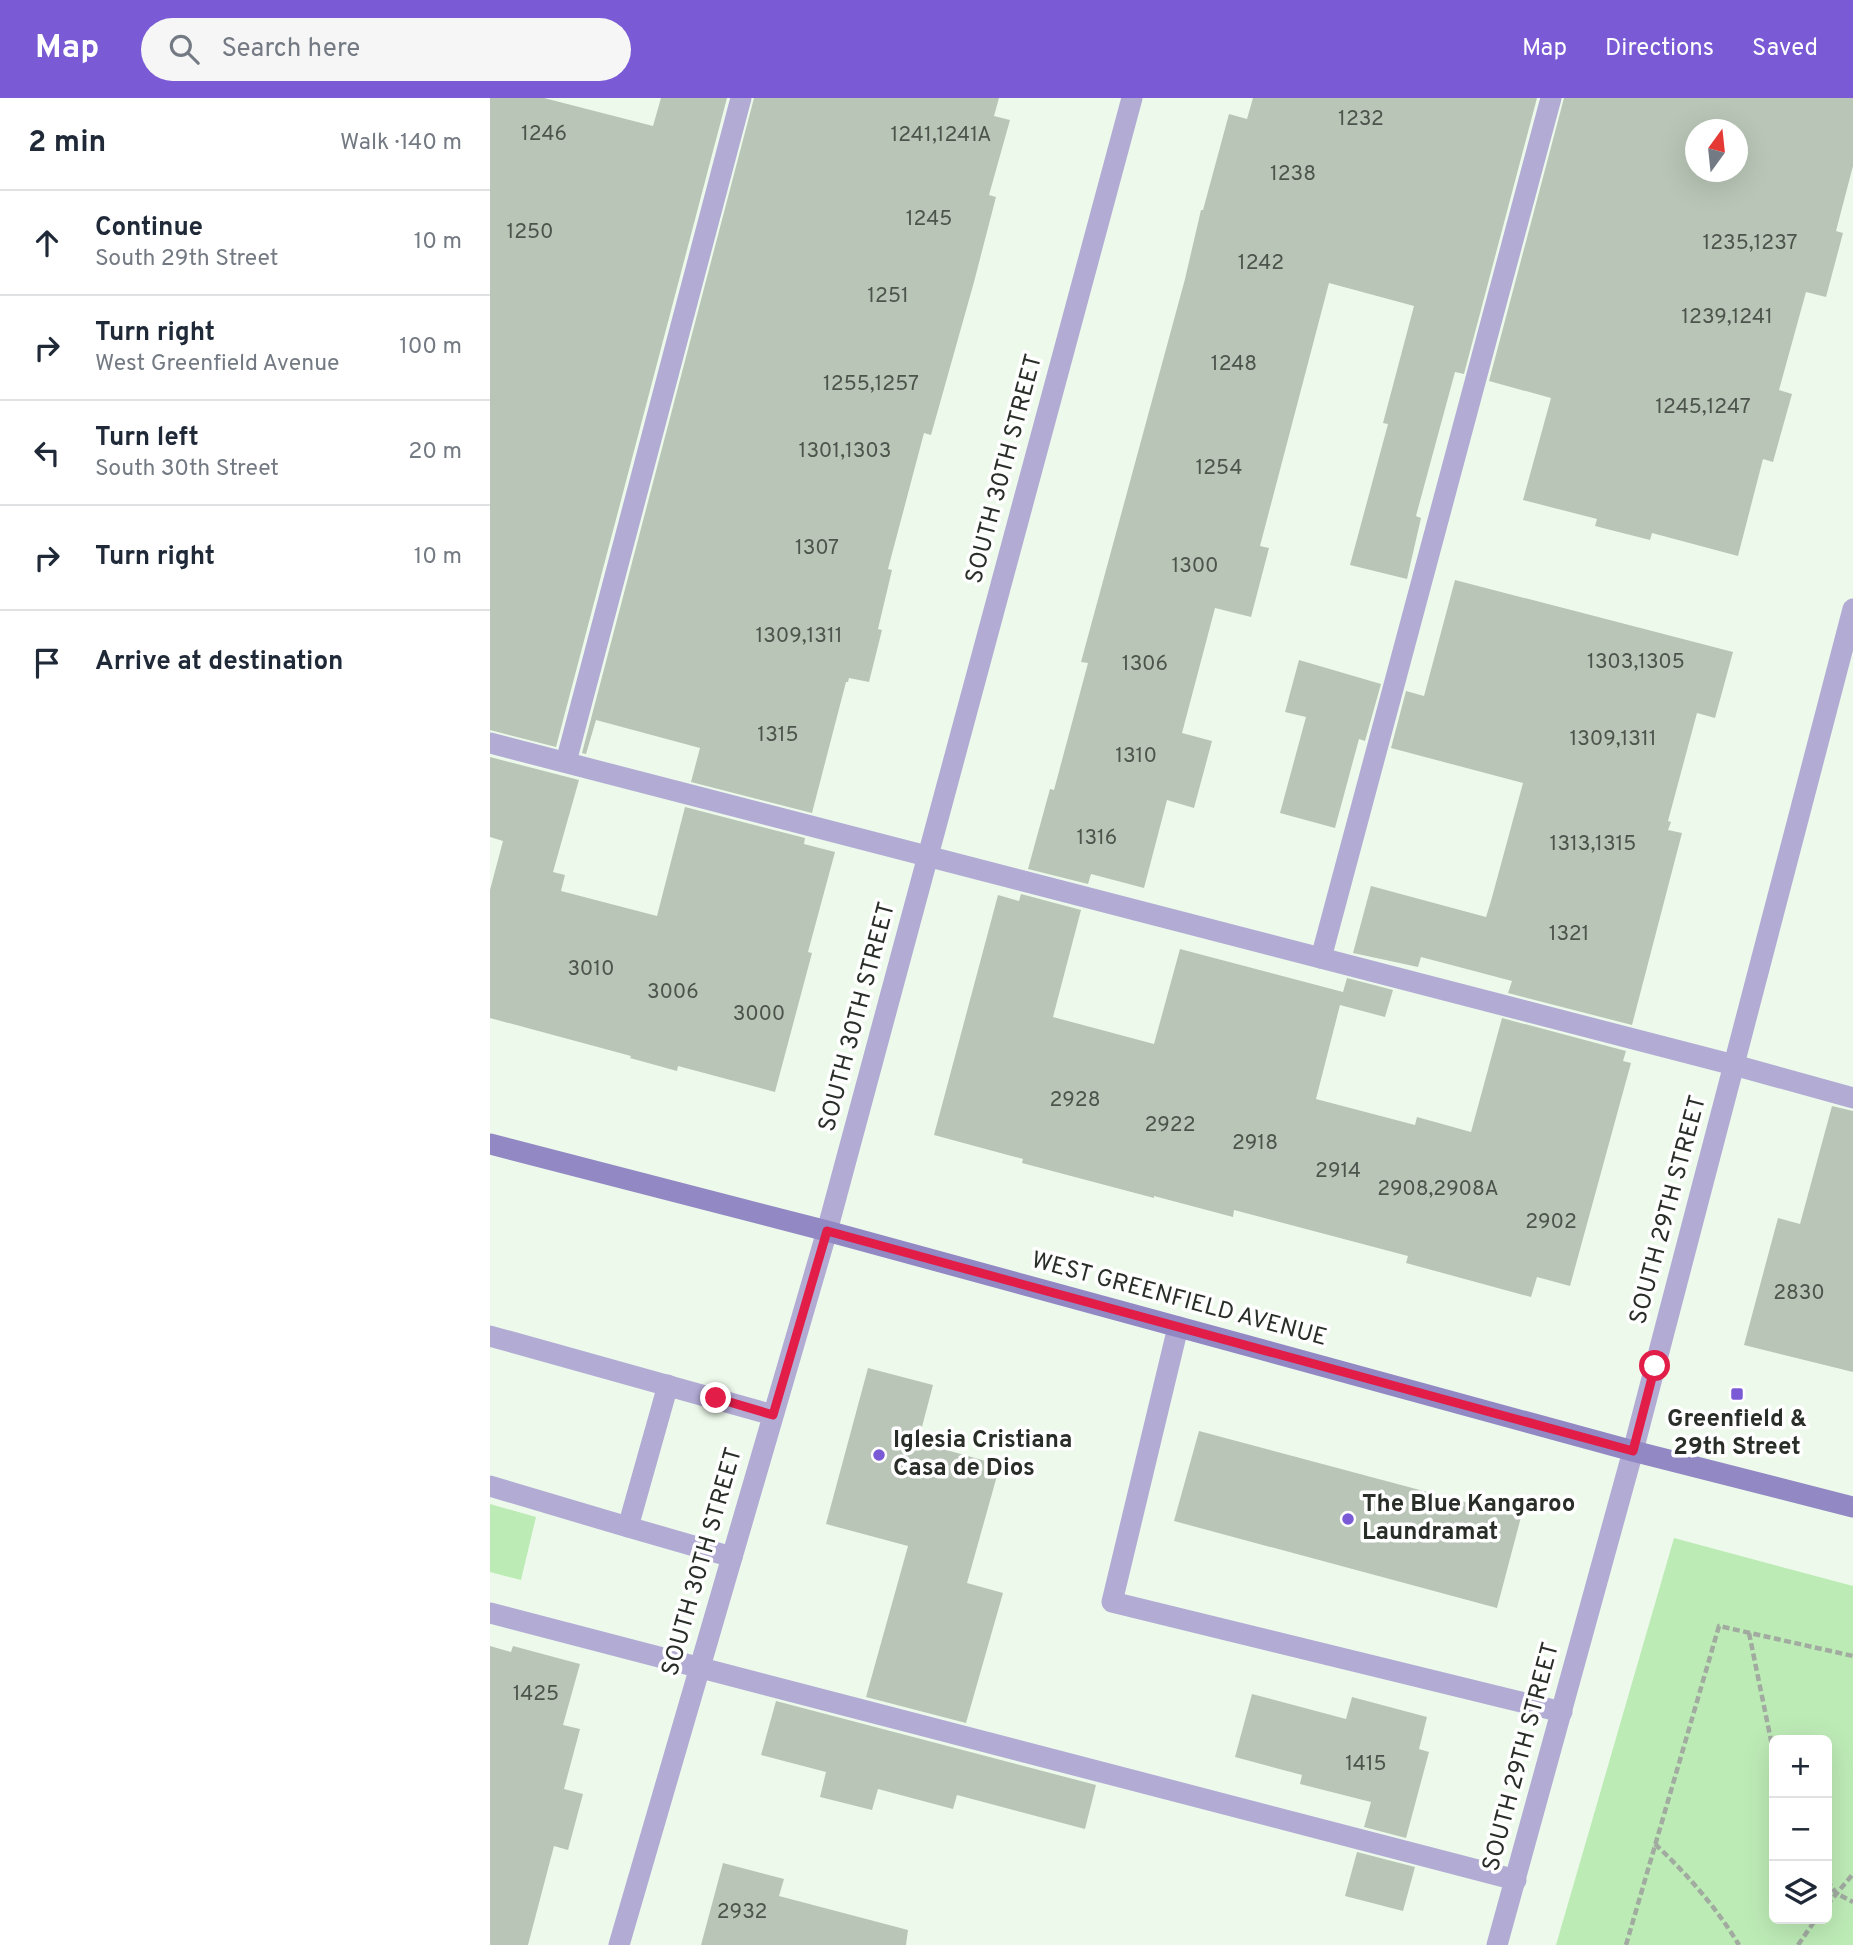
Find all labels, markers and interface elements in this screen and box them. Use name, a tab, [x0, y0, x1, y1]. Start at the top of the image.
search box	[141, 18, 631, 81]
text: Map	[35, 28, 99, 70]
icon: search	[165, 30, 203, 68]
text: Search here	[221, 33, 360, 66]
text: Map	[1522, 34, 1567, 64]
text: Directions	[1605, 34, 1714, 64]
text: Saved	[1752, 34, 1818, 64]
house number: 1232	[1338, 106, 1384, 133]
north arrow	[1685, 119, 1748, 182]
house number: 1246	[521, 121, 567, 148]
house number: 1241,1241A	[890, 122, 992, 149]
text: 2 min	[28, 125, 106, 162]
text: Walk · 140 m	[340, 129, 462, 158]
house number: 1238	[1270, 161, 1316, 188]
house number: 1245	[906, 206, 952, 233]
text: Continue	[95, 212, 203, 245]
house number: 1250	[506, 219, 554, 246]
icon: ahead	[28, 224, 66, 262]
text: 10 m	[414, 228, 462, 257]
house number: 1235,1237	[1702, 230, 1798, 257]
text: South 29th Street	[95, 245, 278, 274]
house number: 1242	[1238, 250, 1284, 277]
house number: 1251	[867, 283, 909, 310]
house number: 1239,1241	[1681, 304, 1773, 331]
text: Turn right	[95, 317, 215, 350]
icon: right	[28, 329, 66, 367]
text: 100 m	[399, 333, 462, 362]
text: West Greenfield Avenue	[95, 350, 339, 379]
street label: SOUTH 30TH STREET	[960, 351, 1050, 587]
house number: 1248	[1211, 351, 1257, 378]
house number: 1255,1257	[823, 371, 919, 398]
house number: 1245,1247	[1655, 394, 1751, 421]
text: Turn left	[95, 422, 199, 455]
icon: left	[28, 434, 66, 472]
text: 20 m	[408, 438, 462, 467]
house number: 1301,1303	[799, 438, 891, 465]
text: South 30th Street	[95, 455, 279, 484]
house number: 1254	[1195, 455, 1243, 482]
house number: 1307	[795, 535, 839, 562]
icon: right	[28, 539, 66, 577]
text: Turn right	[95, 541, 215, 574]
text: 10 m	[414, 543, 462, 572]
house number: 1300	[1171, 553, 1219, 580]
house number: 1309,1311	[755, 623, 843, 650]
icon: arrive	[28, 644, 66, 682]
text: Arrive at destination	[95, 646, 343, 679]
house number: 1303,1305	[1587, 649, 1685, 676]
house number: 1306	[1122, 651, 1168, 678]
house number: 1315	[757, 722, 799, 749]
house number: 1309,1311	[1569, 726, 1657, 753]
house number: 1310	[1115, 743, 1157, 770]
house number: 1316	[1077, 825, 1117, 852]
house number: 1313,1315	[1550, 831, 1636, 858]
street label: SOUTH 30TH STREET	[813, 899, 903, 1135]
house number: 1321	[1549, 921, 1589, 948]
house number: 3010	[567, 956, 615, 983]
house number: 3006	[647, 979, 699, 1006]
house number: 3000	[733, 1001, 785, 1028]
house number: 2928	[1049, 1087, 1101, 1114]
street label: SOUTH 29TH STREET	[1624, 1092, 1714, 1328]
house number: 2922	[1144, 1112, 1196, 1139]
house number: 2918	[1232, 1130, 1278, 1157]
house number: 2914	[1315, 1158, 1361, 1185]
house number: 2908,2908A	[1377, 1176, 1499, 1203]
house number: 2902	[1525, 1209, 1577, 1236]
street label: WEST GREENFIELD AVENUE	[1028, 1246, 1330, 1354]
house number: 2830	[1773, 1280, 1825, 1307]
route start	[1639, 1350, 1670, 1381]
route end	[700, 1382, 731, 1413]
marker: Greenfield & 29th Street	[1729, 1386, 1745, 1402]
place label: Greenfield & 29th Street	[1667, 1405, 1807, 1463]
place label: Iglesia Cristiana Casa de Dios	[893, 1426, 1072, 1484]
street label: SOUTH 30TH STREET	[656, 1444, 750, 1680]
marker: Iglesia Cristiana Casa de Dios	[871, 1447, 887, 1463]
place label: The Blue Kangaroo Laundramat	[1362, 1490, 1575, 1548]
marker: The Blue Kangaroo Laundramat	[1340, 1511, 1356, 1527]
street label: SOUTH 29TH STREET	[1477, 1639, 1567, 1875]
house number: 1425	[513, 1681, 559, 1708]
map controls	[1769, 1735, 1832, 1924]
button: +	[1769, 1735, 1832, 1798]
house number: 1415	[1345, 1751, 1387, 1778]
button: −	[1769, 1798, 1832, 1861]
button: layers	[1769, 1861, 1832, 1924]
house number: 2932	[717, 1899, 767, 1926]

